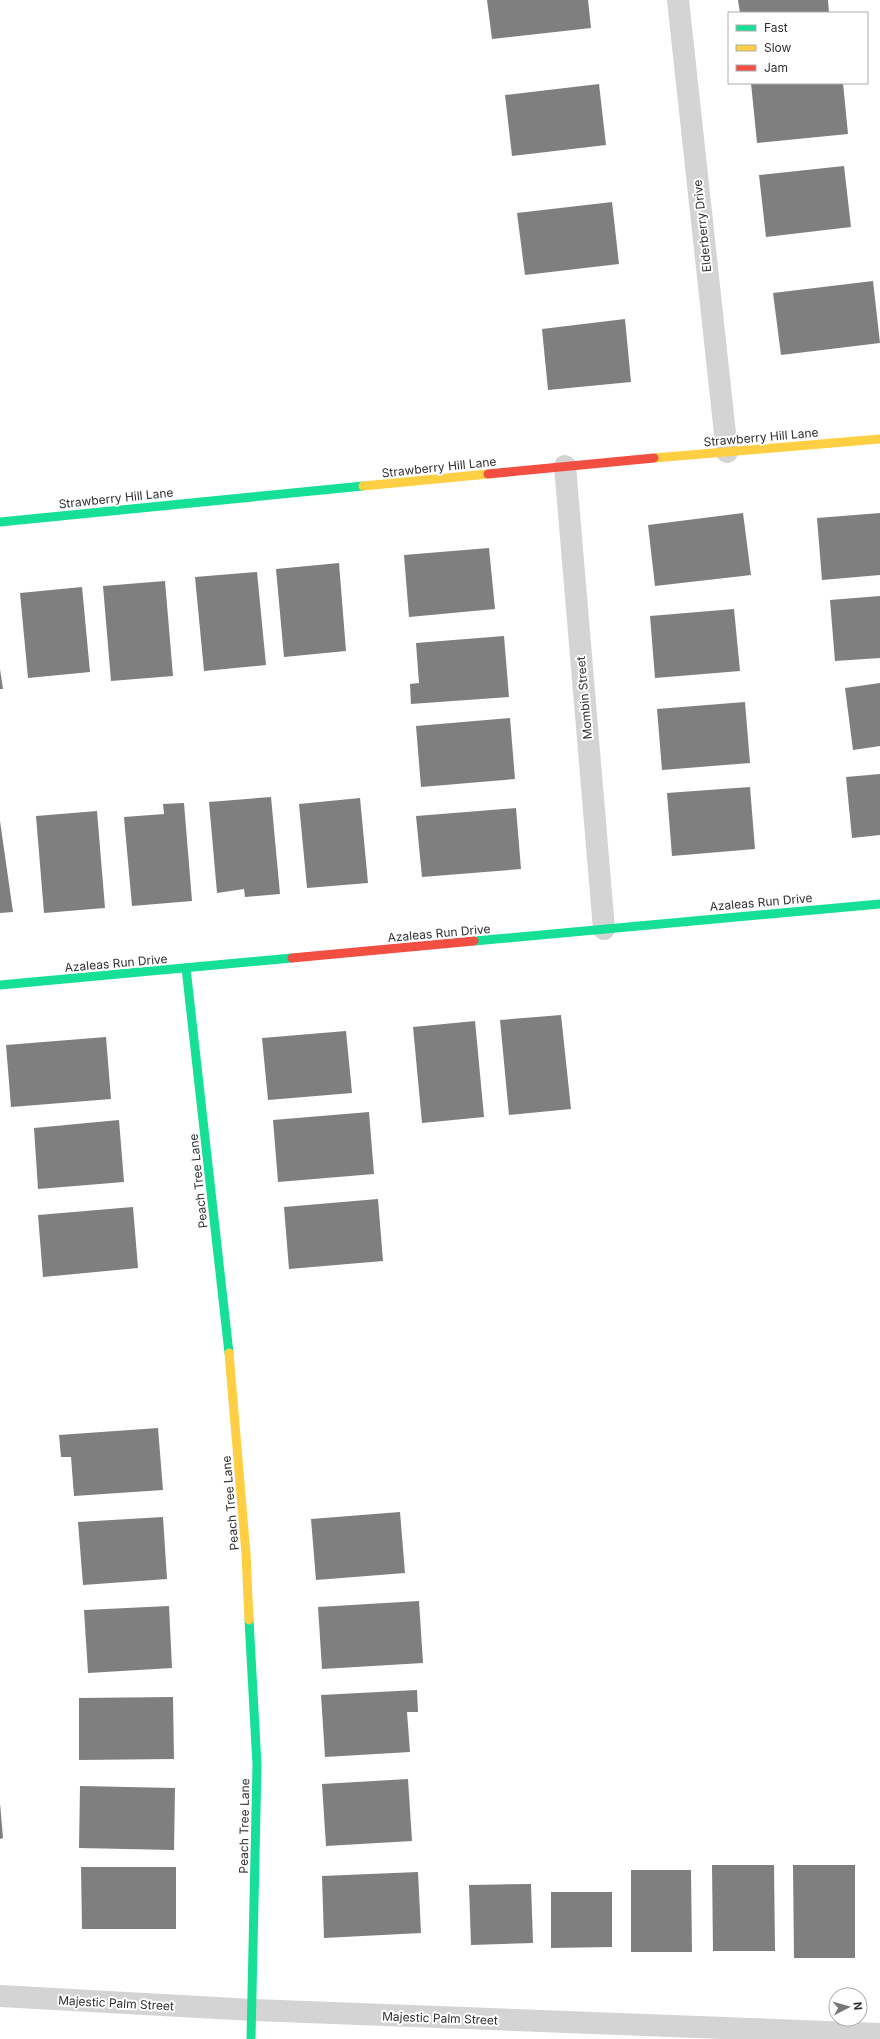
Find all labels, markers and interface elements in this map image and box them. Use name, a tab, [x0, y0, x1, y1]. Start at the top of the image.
legend	[728, 12, 868, 84]
text: Fast	[764, 20, 788, 35]
text: Slow	[764, 40, 792, 55]
text: Jam	[764, 60, 788, 75]
street label: Elderberry Drive	[690, 179, 714, 273]
street label: Strawberry Hill Lane	[703, 425, 819, 449]
street label: Strawberry Hill Lane	[381, 454, 497, 480]
street label: Strawberry Hill Lane	[58, 485, 174, 511]
street label: Mombin Street	[573, 656, 595, 740]
street label: Azaleas Run Drive	[709, 890, 813, 914]
street label: Azaleas Run Drive	[387, 921, 491, 945]
street label: Azaleas Run Drive	[64, 951, 168, 975]
street label: Peach Tree Lane	[186, 1133, 210, 1229]
street label: Peach Tree Lane	[218, 1455, 242, 1551]
street label: Peach Tree Lane	[236, 1778, 252, 1874]
north arrow	[828, 1987, 868, 2027]
street label: Majestic Palm Street	[58, 1992, 174, 2014]
text: N	[851, 2001, 865, 2011]
street label: Majestic Palm Street	[382, 2008, 498, 2028]

